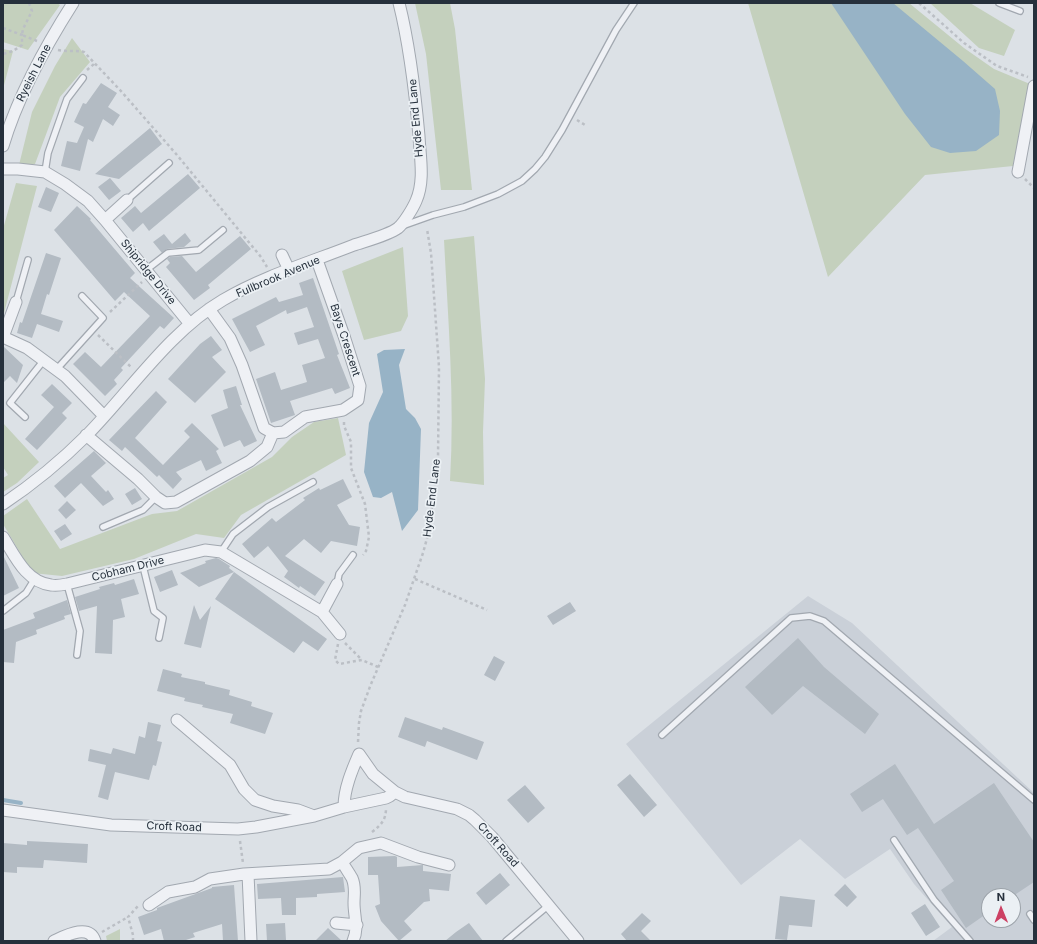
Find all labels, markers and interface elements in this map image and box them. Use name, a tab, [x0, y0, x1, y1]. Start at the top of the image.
street label: Ryeish Lane	[14, 42, 54, 104]
street label: Hyde End Lane	[406, 78, 426, 158]
street label: Shipridge Drive	[118, 237, 178, 307]
street label: Fullbrook Avenue	[234, 253, 322, 301]
street label: Bays Crescent	[327, 302, 363, 378]
street label: Hyde End Lane	[421, 458, 443, 538]
street label: Cobham Drive	[90, 554, 166, 584]
street label: Croft Road	[146, 819, 202, 835]
street label: Croft Road	[475, 820, 521, 870]
north arrow	[981, 888, 1021, 928]
text: N	[996, 890, 1005, 904]

